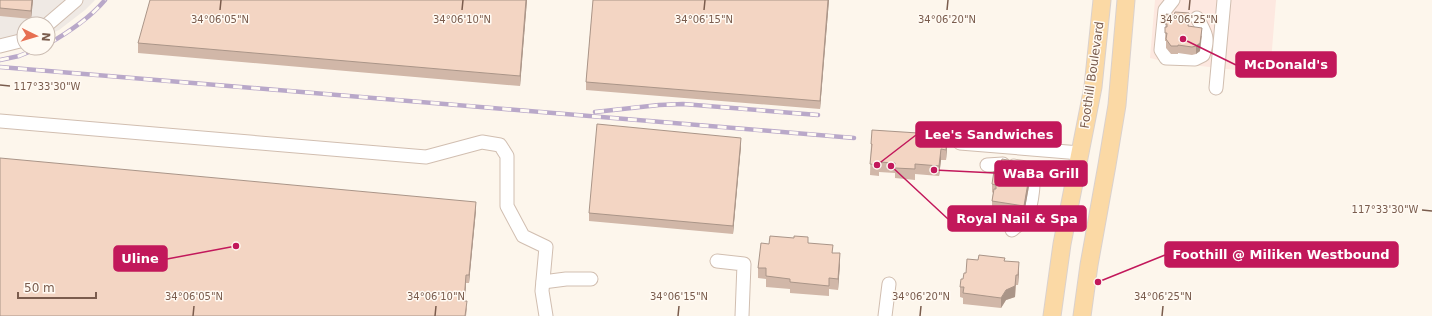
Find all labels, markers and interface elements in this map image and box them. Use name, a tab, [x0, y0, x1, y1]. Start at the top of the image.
text: 34°06'05"N	[191, 14, 249, 25]
text: 34°06'10"N	[433, 14, 491, 25]
text: 34°06'15"N	[675, 14, 733, 25]
text: 34°06'20"N	[918, 14, 976, 25]
text: 34°06'25"N	[1160, 14, 1218, 25]
north arrow	[16, 16, 56, 56]
street label: Foothill Boulevard	[1078, 21, 1106, 129]
text: N	[39, 32, 52, 42]
callout: McDonald's	[1236, 52, 1336, 77]
text: McDonald's	[1244, 57, 1328, 72]
text: 117°33'30"W	[14, 81, 80, 92]
callout: Lee's Sandwiches	[916, 122, 1061, 147]
text: Lee's Sandwiches	[925, 127, 1054, 142]
callout: WaBa Grill	[995, 161, 1087, 186]
text: WaBa Grill	[1003, 166, 1079, 181]
text: 117°33'30"W	[1352, 204, 1418, 215]
callout: Royal Nail & Spa	[948, 206, 1086, 231]
text: Royal Nail & Spa	[956, 211, 1078, 226]
callout: Foothill @ Miliken Westbound	[1165, 242, 1398, 267]
callout: Uline	[114, 246, 167, 271]
text: Foothill @ Miliken Westbound	[1172, 247, 1390, 262]
text: Uline	[121, 251, 159, 266]
scale bar	[18, 274, 96, 300]
text: 50 m	[24, 281, 55, 295]
text: 34°06'05"N	[165, 291, 223, 302]
text: 34°06'10"N	[407, 291, 465, 302]
text: 34°06'15"N	[650, 291, 708, 302]
text: 34°06'20"N	[892, 291, 950, 302]
text: 34°06'25"N	[1134, 291, 1192, 302]

